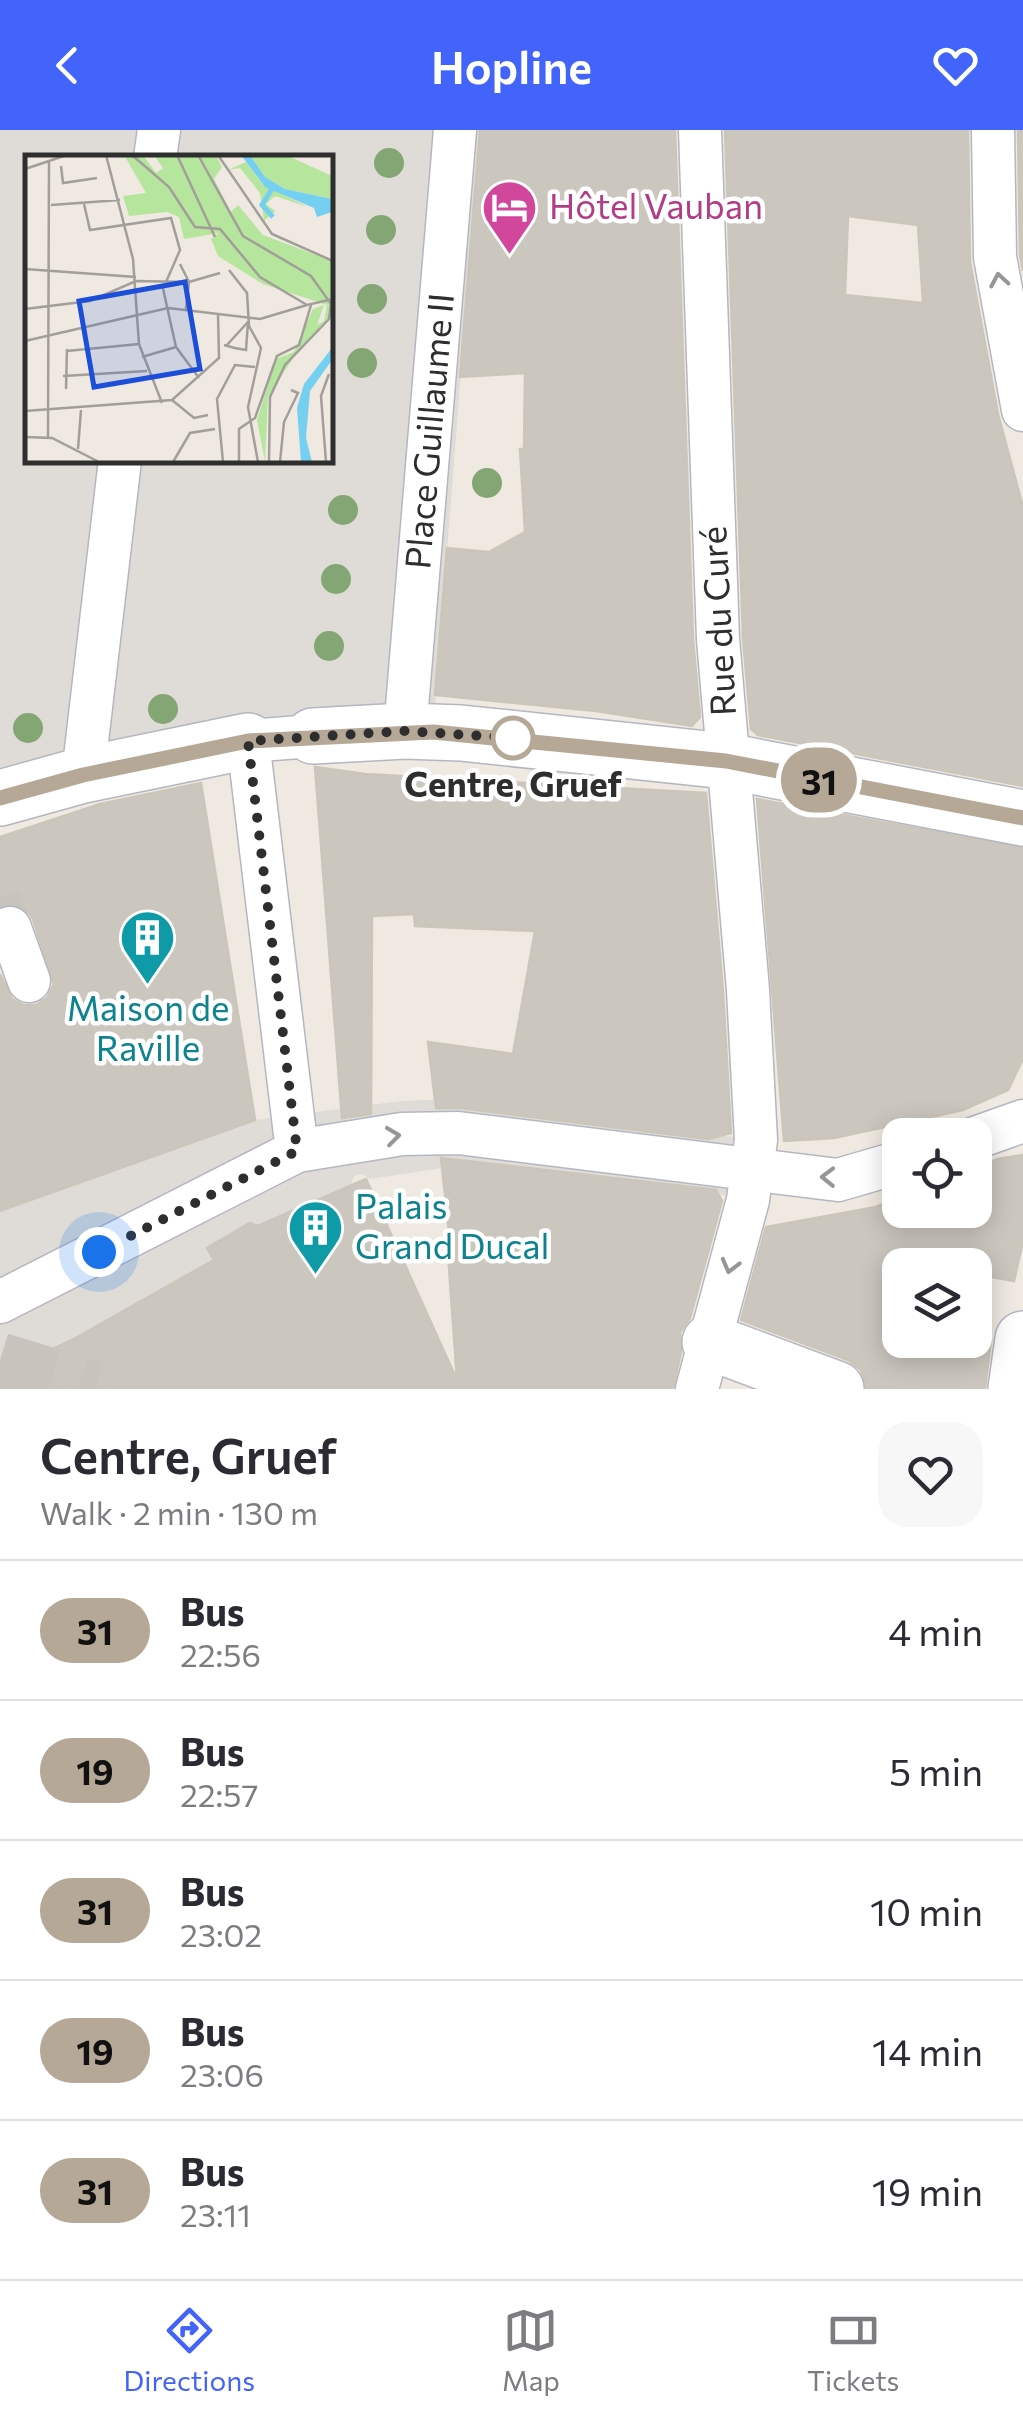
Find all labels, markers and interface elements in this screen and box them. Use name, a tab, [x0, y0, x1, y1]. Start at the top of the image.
icon: back	[40, 38, 95, 93]
text: Hopline	[431, 38, 592, 93]
icon: heart	[928, 38, 983, 93]
inset map	[25, 155, 332, 462]
hotel icon: Hôtel Vauban	[480, 177, 540, 256]
place label: Hôtel Vauban	[549, 183, 763, 226]
one-way arrow	[989, 272, 1010, 288]
street label: Place Guillaume II	[394, 291, 461, 570]
street label: Rue du Curé	[690, 525, 743, 717]
marker: Centre, Gruef	[492, 717, 534, 759]
line badge: 31	[774, 748, 864, 812]
text: 31	[801, 759, 837, 802]
place label: Centre, Gruef	[404, 761, 622, 804]
building icon: Maison de Raville	[118, 908, 178, 987]
place label: Maison de Raville	[67, 985, 229, 1068]
map controls	[882, 1118, 992, 1358]
button: locate	[882, 1118, 992, 1228]
one-way arrow	[385, 1126, 401, 1147]
one-way arrow	[819, 1167, 835, 1188]
place label: Palais Grand Ducal	[355, 1183, 549, 1266]
building icon: Palais Grand Ducal	[286, 1197, 346, 1276]
your location	[74, 1227, 124, 1277]
button: layers	[882, 1248, 992, 1358]
one-way arrow	[721, 1257, 742, 1274]
button: heart	[878, 1422, 983, 1527]
text: Centre, Gruef	[40, 1425, 337, 1484]
text: Walk · 2 min · 130 m	[40, 1492, 318, 1532]
text: Bus	[180, 1587, 245, 1634]
text: 4 min	[888, 1607, 983, 1654]
text: 31	[77, 1609, 113, 1652]
text: 22:56	[180, 1634, 261, 1674]
text: Bus	[180, 1727, 245, 1774]
text: 5 min	[889, 1747, 983, 1794]
text: 19	[76, 1749, 114, 1792]
text: 22:57	[180, 1774, 258, 1814]
text: Bus	[180, 1867, 245, 1914]
text: 10 min	[870, 1887, 983, 1934]
text: 31	[77, 1889, 113, 1932]
text: 23:02	[180, 1914, 262, 1954]
text: Bus	[180, 2007, 245, 2054]
text: 14 min	[872, 2027, 983, 2074]
text: 19	[76, 2029, 114, 2072]
text: 23:06	[180, 2054, 264, 2094]
text: Bus	[180, 2147, 245, 2194]
text: 19 min	[872, 2167, 983, 2214]
text: 31	[77, 2169, 113, 2212]
text: 23:11	[180, 2194, 251, 2234]
tab: Directions	[124, 2303, 255, 2397]
tab: Map	[502, 2303, 560, 2397]
tab: Tickets	[807, 2303, 899, 2397]

